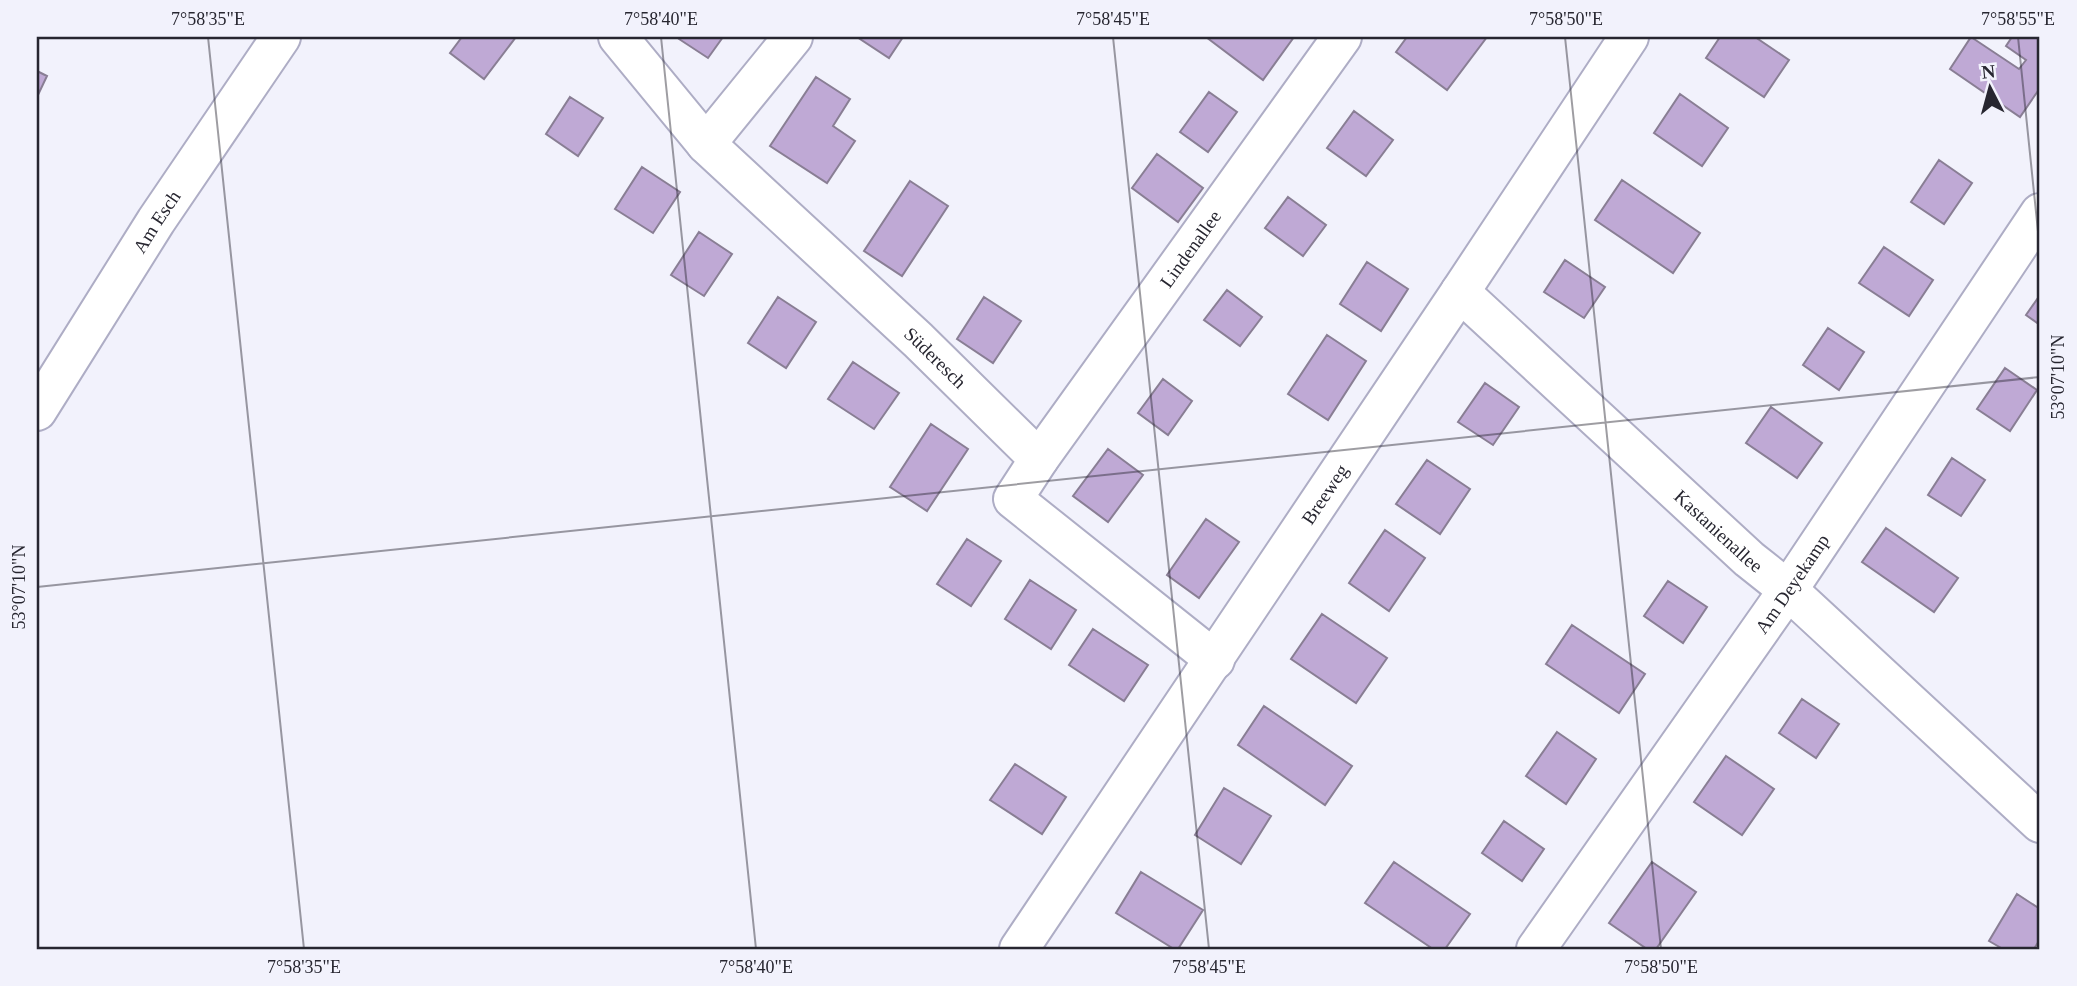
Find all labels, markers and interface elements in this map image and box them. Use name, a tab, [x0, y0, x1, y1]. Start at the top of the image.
text: 7°58'35"E	[171, 9, 245, 29]
text: 7°58'40"E	[624, 9, 698, 29]
text: 7°58'45"E	[1076, 9, 1150, 29]
text: 7°58'50"E	[1529, 9, 1603, 29]
text: 7°58'55"E	[1981, 9, 2055, 29]
north arrow	[1954, 52, 2024, 122]
text: N	[1980, 60, 1996, 83]
street label: Am Esch	[129, 186, 185, 257]
street label: Lindenallee	[1156, 206, 1225, 291]
street label: Süderesch	[900, 323, 971, 393]
text: 53°07'10"N	[2048, 335, 2068, 419]
street label: Breeweg	[1297, 460, 1353, 528]
street label: Kastanienallee	[1670, 486, 1767, 577]
street label: Am Deyekamp	[1751, 530, 1833, 638]
text: 53°07'10"N	[9, 545, 29, 629]
text: 7°58'35"E	[267, 957, 341, 977]
text: 7°58'40"E	[719, 957, 793, 977]
text: 7°58'45"E	[1172, 957, 1246, 977]
text: 7°58'50"E	[1624, 957, 1698, 977]

